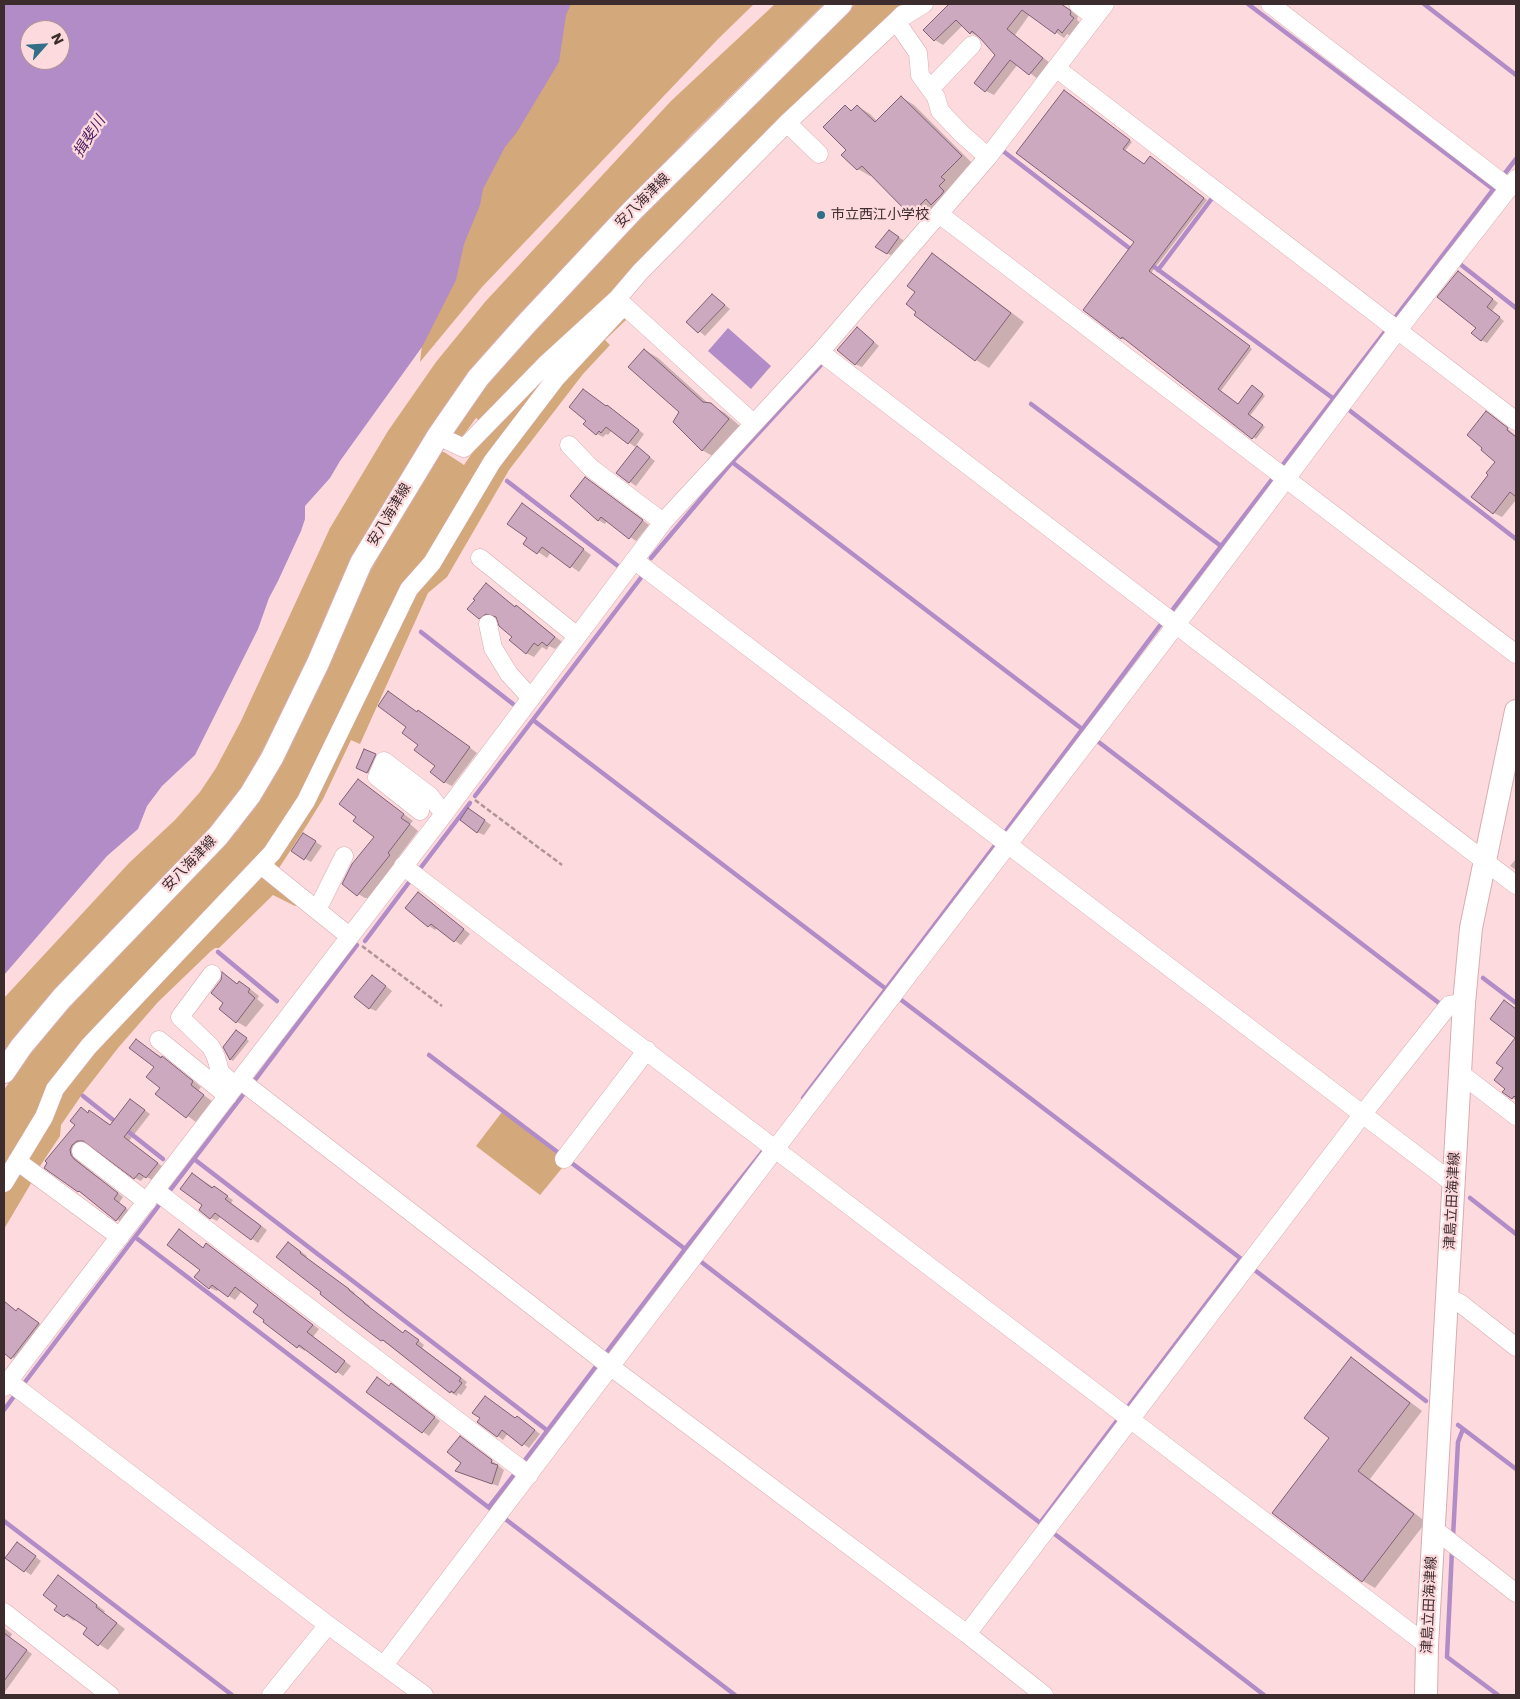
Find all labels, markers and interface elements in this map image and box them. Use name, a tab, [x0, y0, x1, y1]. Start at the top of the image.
north arrow	[20, 20, 70, 70]
text: N	[46, 30, 69, 48]
water label: 揖斐川	[70, 113, 110, 161]
street label: 安八海津線	[612, 170, 674, 232]
place label: 市立西江小学校	[831, 207, 929, 223]
marker: 市立西江小学校	[815, 209, 827, 221]
street label: 安八海津線	[365, 481, 415, 549]
street label: 安八海津線	[160, 833, 220, 895]
street label: 津島立田海津線	[1442, 1152, 1464, 1250]
street label: 津島立田海津線	[1419, 1556, 1441, 1654]

